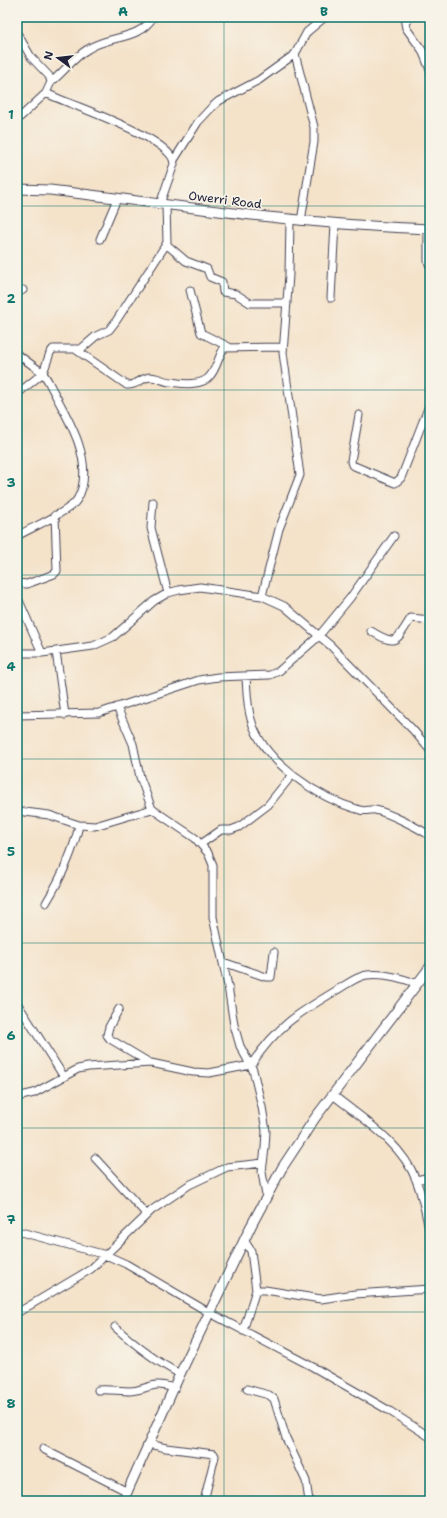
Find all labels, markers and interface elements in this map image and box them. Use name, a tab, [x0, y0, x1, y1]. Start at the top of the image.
text: A	[118, 3, 128, 20]
text: B	[320, 3, 328, 20]
north arrow	[38, 38, 78, 78]
text: N	[40, 49, 57, 62]
text: 1	[8, 106, 14, 123]
street label: Owerri Road	[187, 188, 263, 212]
text: 2	[6, 290, 16, 307]
text: 3	[6, 474, 16, 491]
text: 4	[6, 658, 16, 675]
text: 5	[7, 843, 15, 860]
text: 6	[6, 1027, 16, 1044]
text: 7	[6, 1211, 16, 1228]
text: 8	[6, 1395, 16, 1412]

